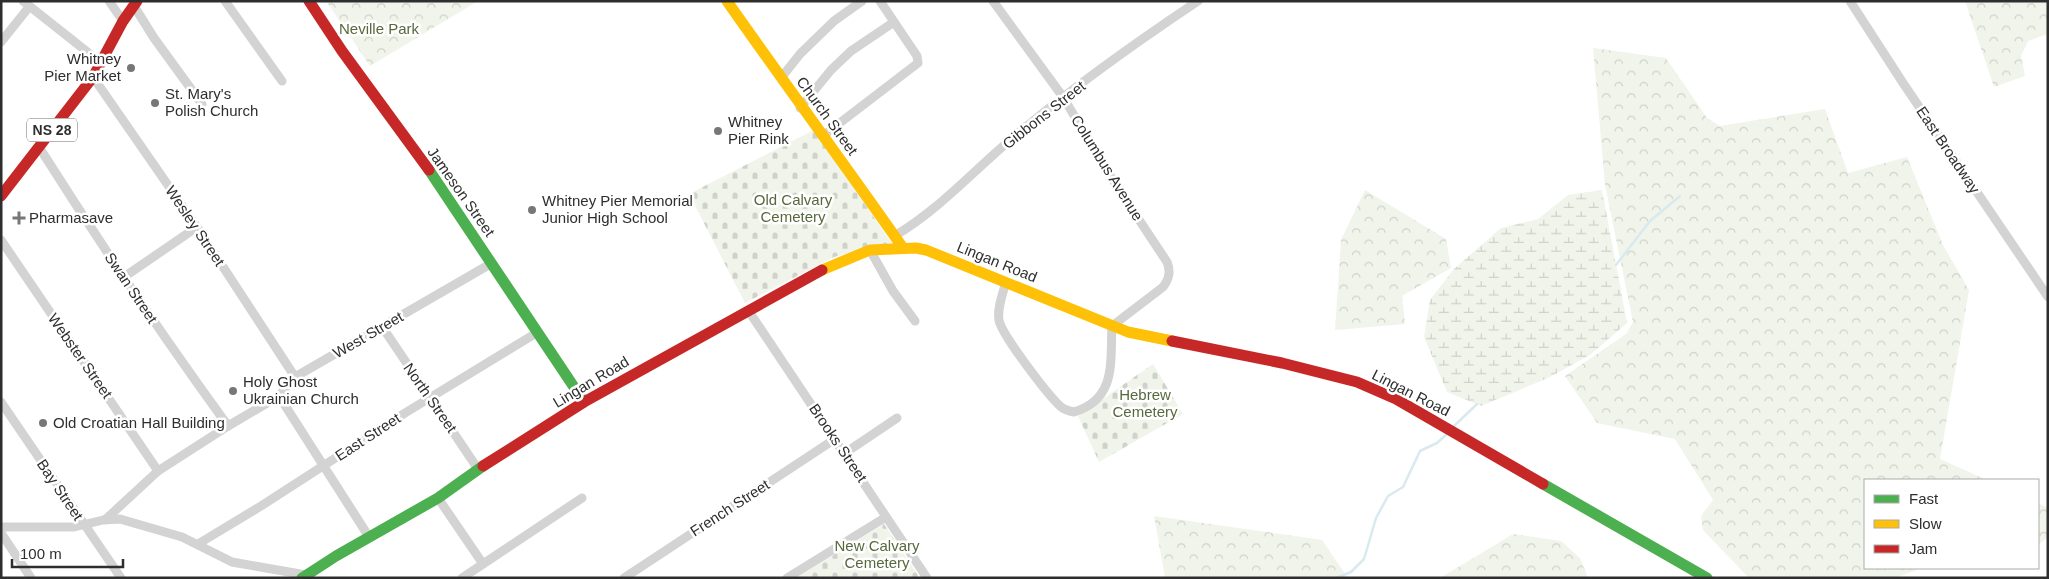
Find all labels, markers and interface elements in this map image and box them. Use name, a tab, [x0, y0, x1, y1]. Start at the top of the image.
park label: Neville Park	[339, 20, 420, 37]
place label: Whitney Pier Market	[44, 50, 122, 84]
marker: Whitney Pier Market	[125, 62, 137, 74]
street label: Church Street	[793, 73, 862, 159]
street label: Gibbons Street	[999, 77, 1089, 152]
place label: St. Mary's Polish Church	[165, 85, 258, 119]
marker: St. Mary's Polish Church	[149, 97, 161, 109]
street label: East Broadway	[1913, 103, 1984, 197]
street label: Columbus Avenue	[1068, 112, 1147, 224]
place label: Whitney Pier Rink	[728, 113, 789, 147]
road number: NS 28	[27, 118, 77, 142]
marker: Whitney Pier Rink	[712, 125, 724, 137]
street label: Jameson Street	[424, 144, 499, 240]
street label: Wesley Street	[162, 182, 229, 270]
park label: Old Calvary Cemetery	[754, 191, 833, 225]
place label: Whitney Pier Memorial Junior High School	[542, 192, 693, 226]
marker: Whitney Pier Memorial Junior High School	[526, 204, 538, 216]
place label: Pharmasave	[29, 209, 113, 226]
marker: Pharmasave	[13, 212, 25, 224]
street label: Lingan Road	[955, 238, 1040, 285]
street label: Swan Street	[102, 249, 162, 327]
street label: West Street	[330, 307, 407, 361]
street label: Webster Street	[45, 310, 116, 402]
street label: Lingan Road	[550, 352, 632, 411]
street label: North Street	[400, 360, 461, 436]
street label: Lingan Road	[1369, 366, 1453, 419]
place label: Holy Ghost Ukrainian Church	[243, 373, 359, 407]
marker: Holy Ghost Ukrainian Church	[227, 385, 239, 397]
park label: Hebrew Cemetery	[1112, 386, 1178, 420]
street label: Brooks Street	[806, 400, 871, 486]
street label: East Street	[332, 409, 404, 464]
place label: Old Croatian Hall Building	[53, 414, 225, 431]
marker: Old Croatian Hall Building	[37, 417, 49, 429]
street label: Bay Street	[34, 456, 88, 524]
street label: French Street	[687, 475, 773, 539]
legend	[1864, 479, 2039, 569]
text: Fast	[1909, 490, 1939, 507]
text: Slow	[1909, 515, 1942, 532]
scale bar	[12, 536, 124, 568]
park label: New Calvary Cemetery	[834, 537, 920, 571]
text: Jam	[1909, 540, 1937, 557]
text: 100 m	[20, 545, 62, 562]

